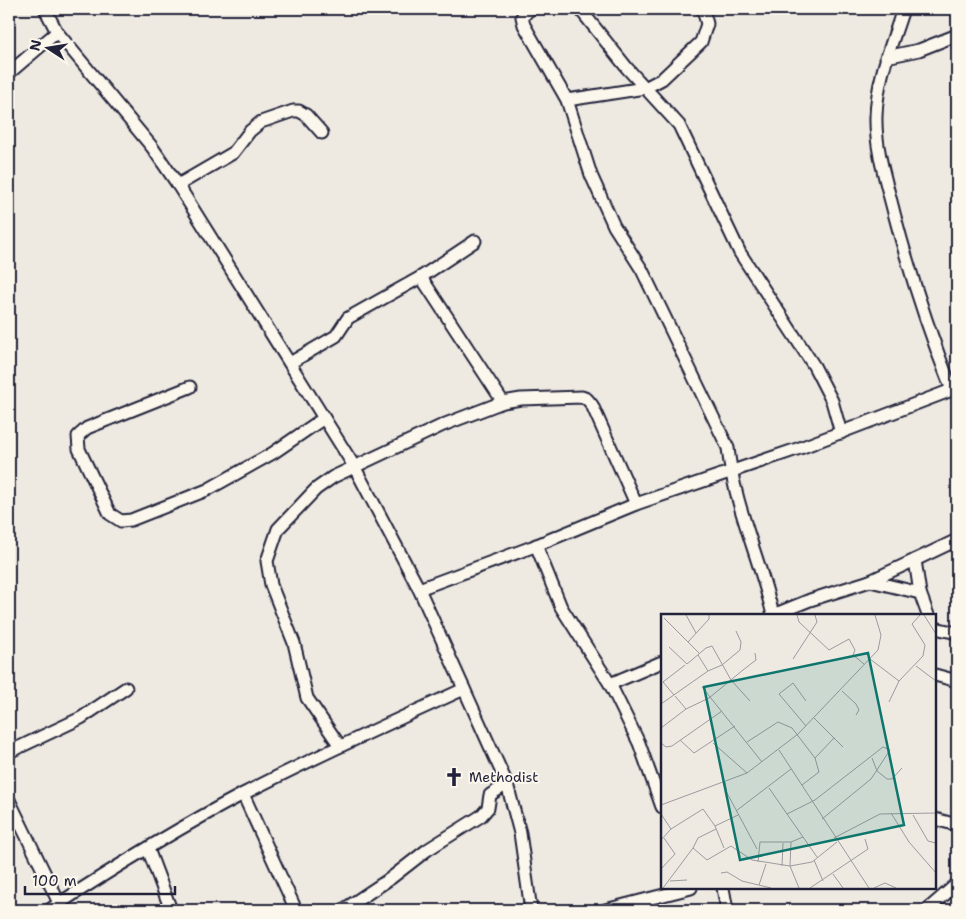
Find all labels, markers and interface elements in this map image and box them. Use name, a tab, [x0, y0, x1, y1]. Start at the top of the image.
north arrow	[22, 22, 72, 72]
text: N	[25, 38, 45, 53]
inset map	[661, 614, 936, 889]
church icon: Methodist	[443, 766, 465, 788]
place label: Methodist	[469, 768, 538, 786]
scale bar	[25, 864, 175, 896]
text: 100 m	[32, 871, 77, 891]

